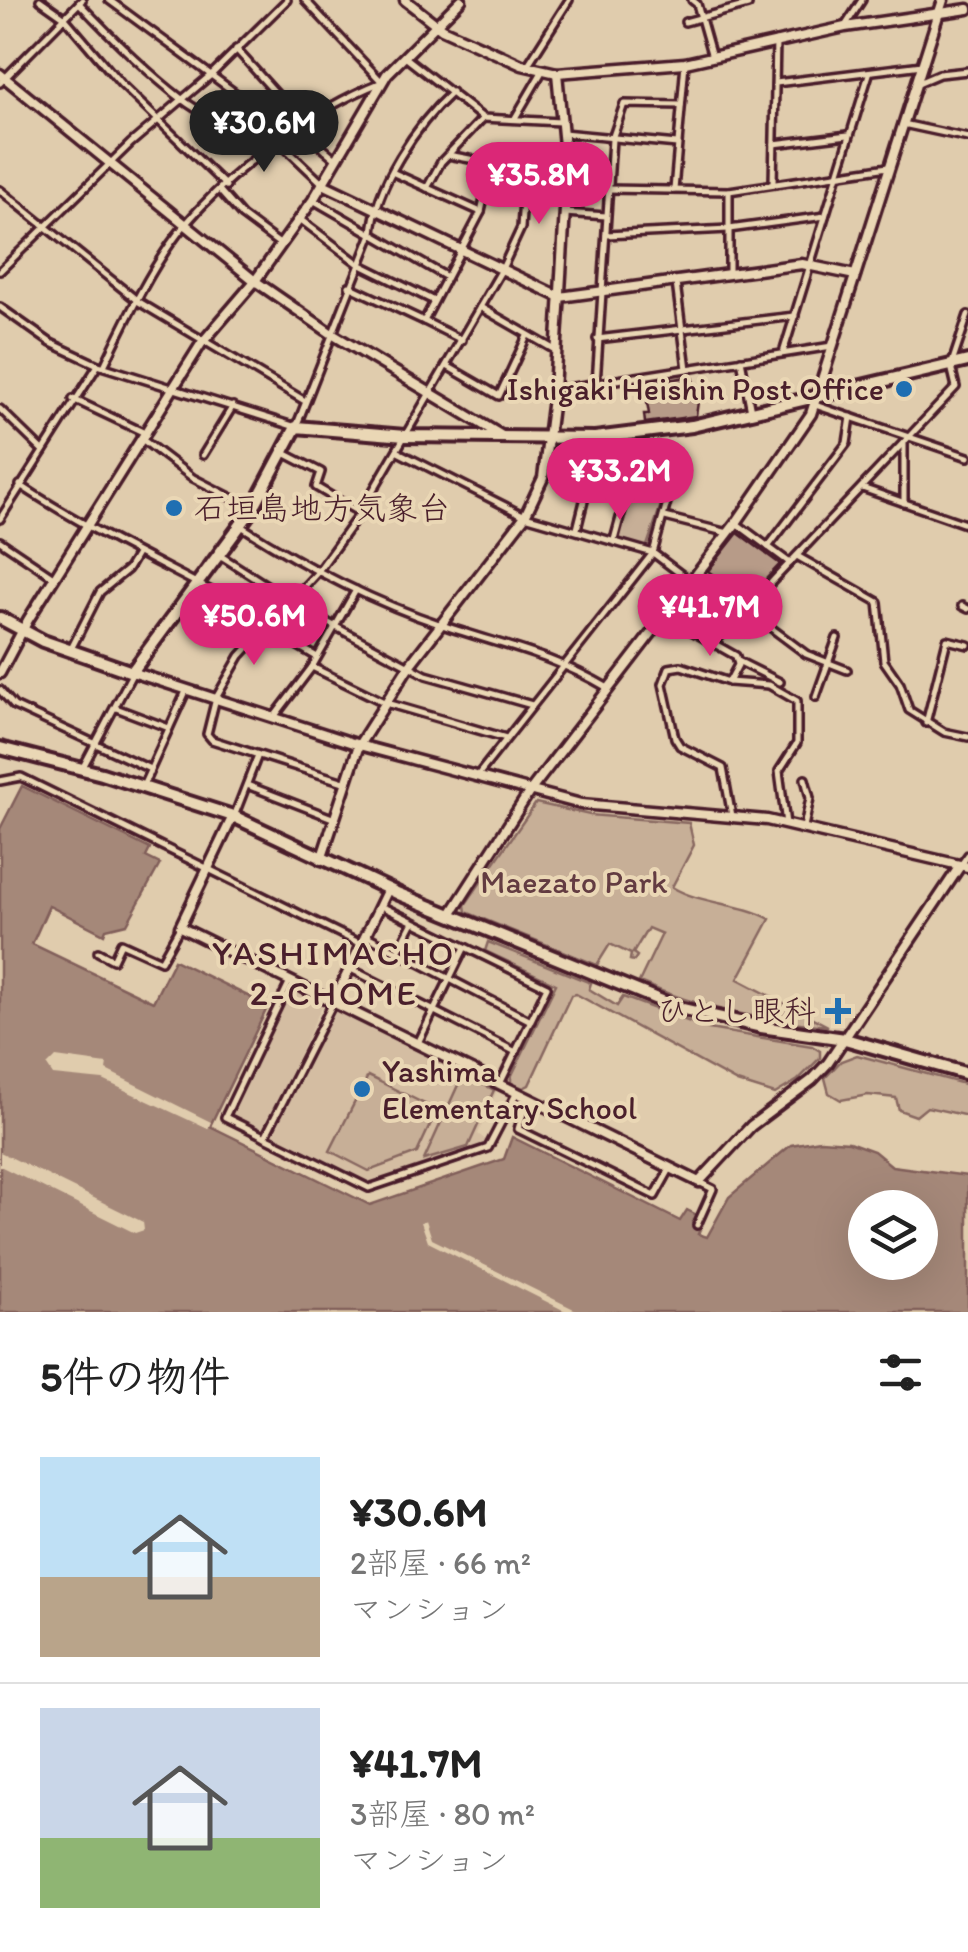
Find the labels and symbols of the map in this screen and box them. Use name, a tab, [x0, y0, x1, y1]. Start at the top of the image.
pin: ¥30.6M	[183, 90, 345, 175]
pin: ¥35.8M	[458, 142, 620, 227]
place label: Ishigaki Heishin Post Office	[507, 370, 884, 408]
marker: Ishigaki Heishin Post Office	[893, 378, 915, 400]
pin: ¥33.2M	[539, 438, 701, 523]
place label: 石垣島地方気象台	[194, 489, 450, 527]
marker: 石垣島地方気象台	[163, 497, 185, 519]
pin: ¥41.7M	[629, 574, 791, 659]
pin: ¥50.6M	[173, 583, 335, 668]
park label: Maezato Park	[480, 863, 668, 901]
district label: YASHIMACHO 2-CHOME	[212, 932, 456, 1014]
place label: ひとし眼科	[656, 992, 816, 1030]
marker: ひとし眼科	[825, 998, 851, 1024]
place label: Yashima Elementary School	[382, 1052, 637, 1127]
marker: Yashima Elementary School	[351, 1078, 373, 1100]

